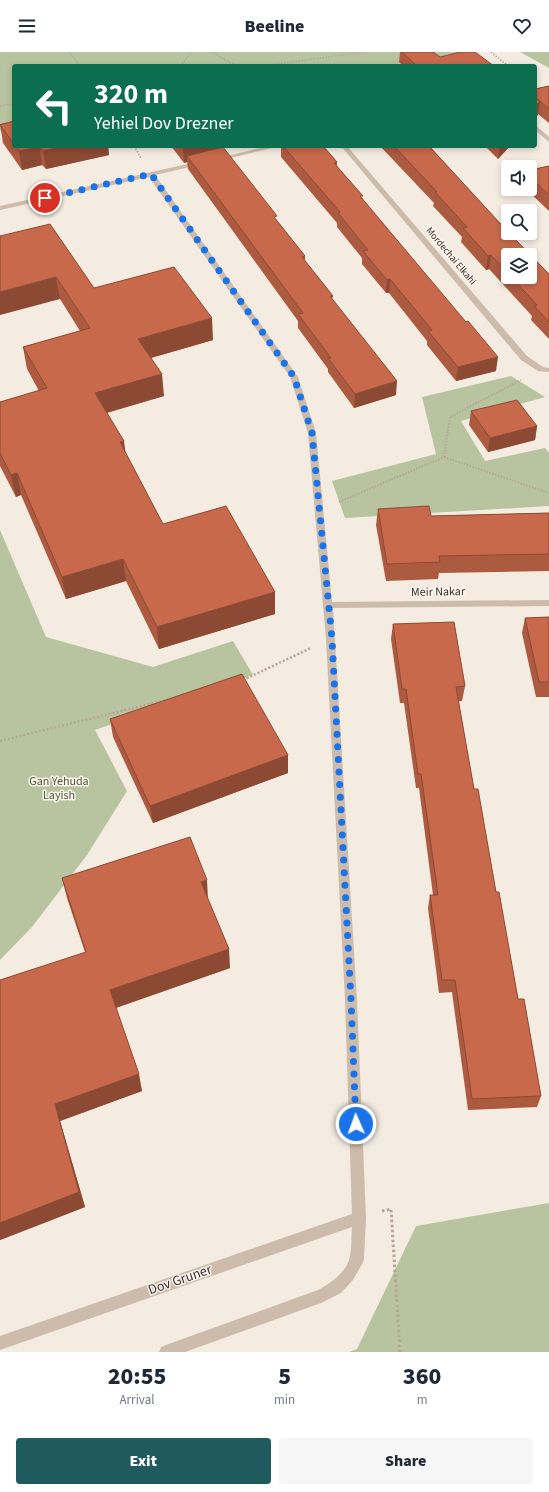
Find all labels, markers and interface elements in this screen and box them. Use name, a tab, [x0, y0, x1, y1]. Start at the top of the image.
text: Beeline	[245, 14, 304, 39]
icon: menu	[16, 15, 38, 37]
icon: heart	[511, 15, 533, 37]
text: 320 m	[94, 74, 168, 114]
icon: left	[28, 80, 80, 132]
text: Yehiel Dov Drezner	[94, 111, 234, 136]
map controls	[501, 160, 537, 284]
button: sound	[501, 160, 537, 196]
pin	[28, 181, 62, 215]
icon: arrive	[34, 187, 56, 209]
button: search	[501, 204, 537, 240]
street label: Mordechai Elkahi	[423, 224, 479, 288]
button: layers	[501, 248, 537, 284]
street label: Meir Nakar	[411, 583, 466, 601]
park label: Gan Yehuda Layish	[29, 773, 89, 804]
position arrow	[335, 1103, 377, 1145]
street label: Dov Gruner	[146, 1260, 215, 1300]
text: 20:55	[108, 1359, 166, 1394]
text: 5	[278, 1359, 291, 1394]
text: 360	[403, 1359, 441, 1394]
text: Arrival	[120, 1391, 155, 1409]
text: min	[274, 1391, 295, 1409]
text: m	[417, 1391, 427, 1409]
button: Exit	[16, 1438, 271, 1484]
button: Share	[279, 1438, 533, 1484]

